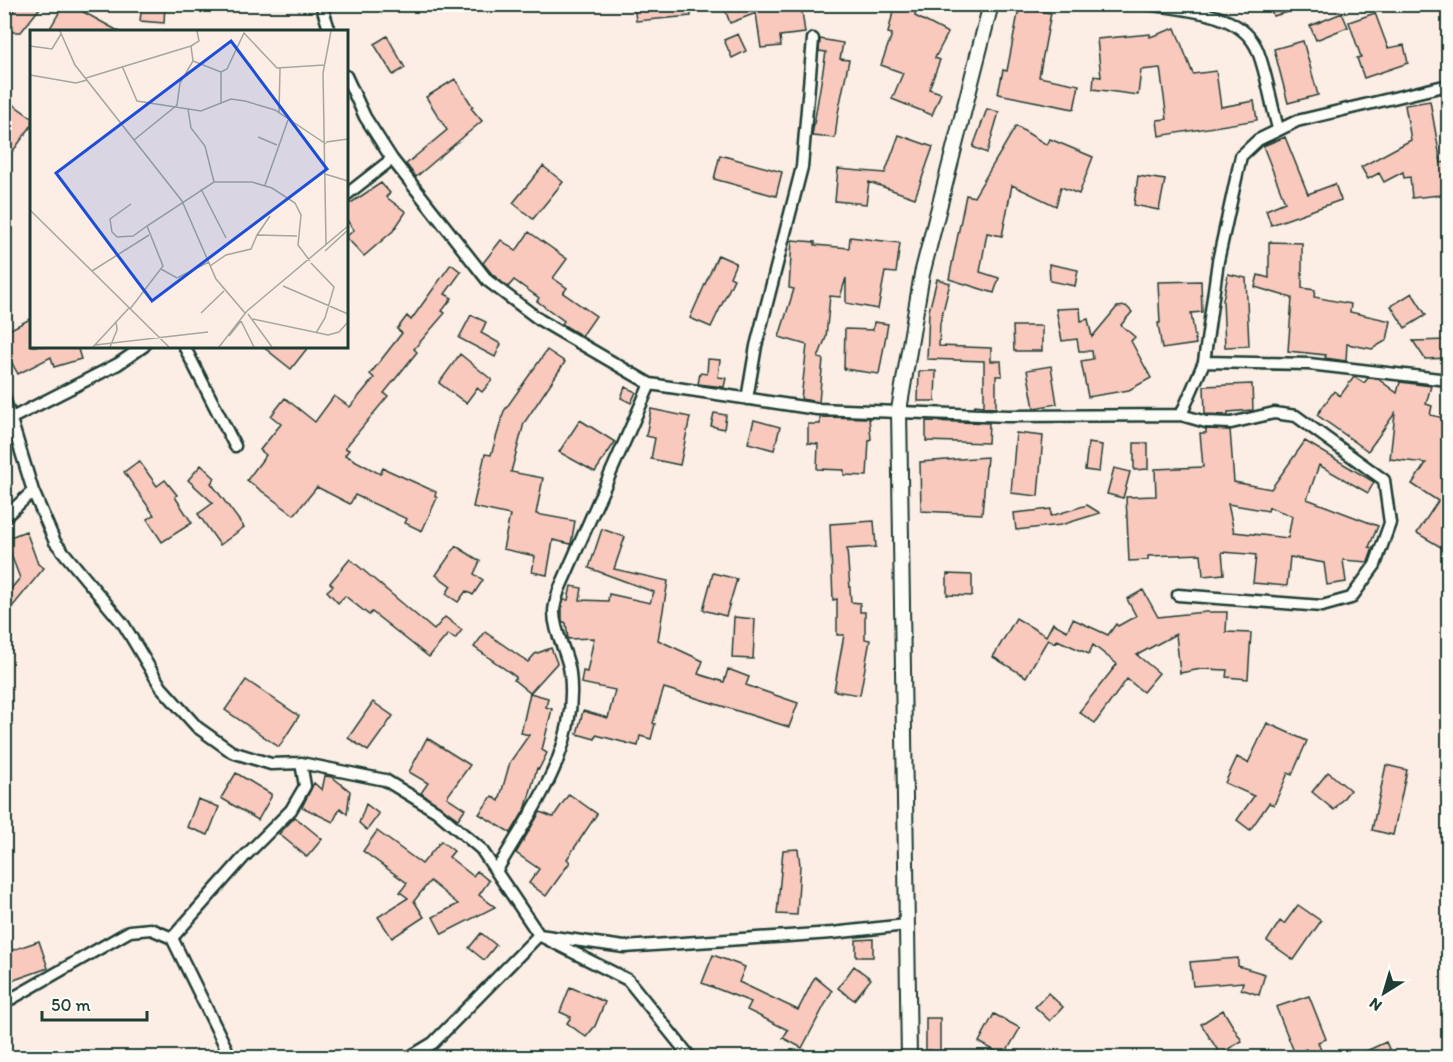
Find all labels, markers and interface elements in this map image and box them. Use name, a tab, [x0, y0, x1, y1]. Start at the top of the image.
inset map	[30, 30, 348, 348]
north arrow	[1354, 963, 1414, 1023]
scale bar	[42, 984, 147, 1022]
text: 50 m	[51, 994, 91, 1016]
text: N	[1365, 994, 1385, 1015]

